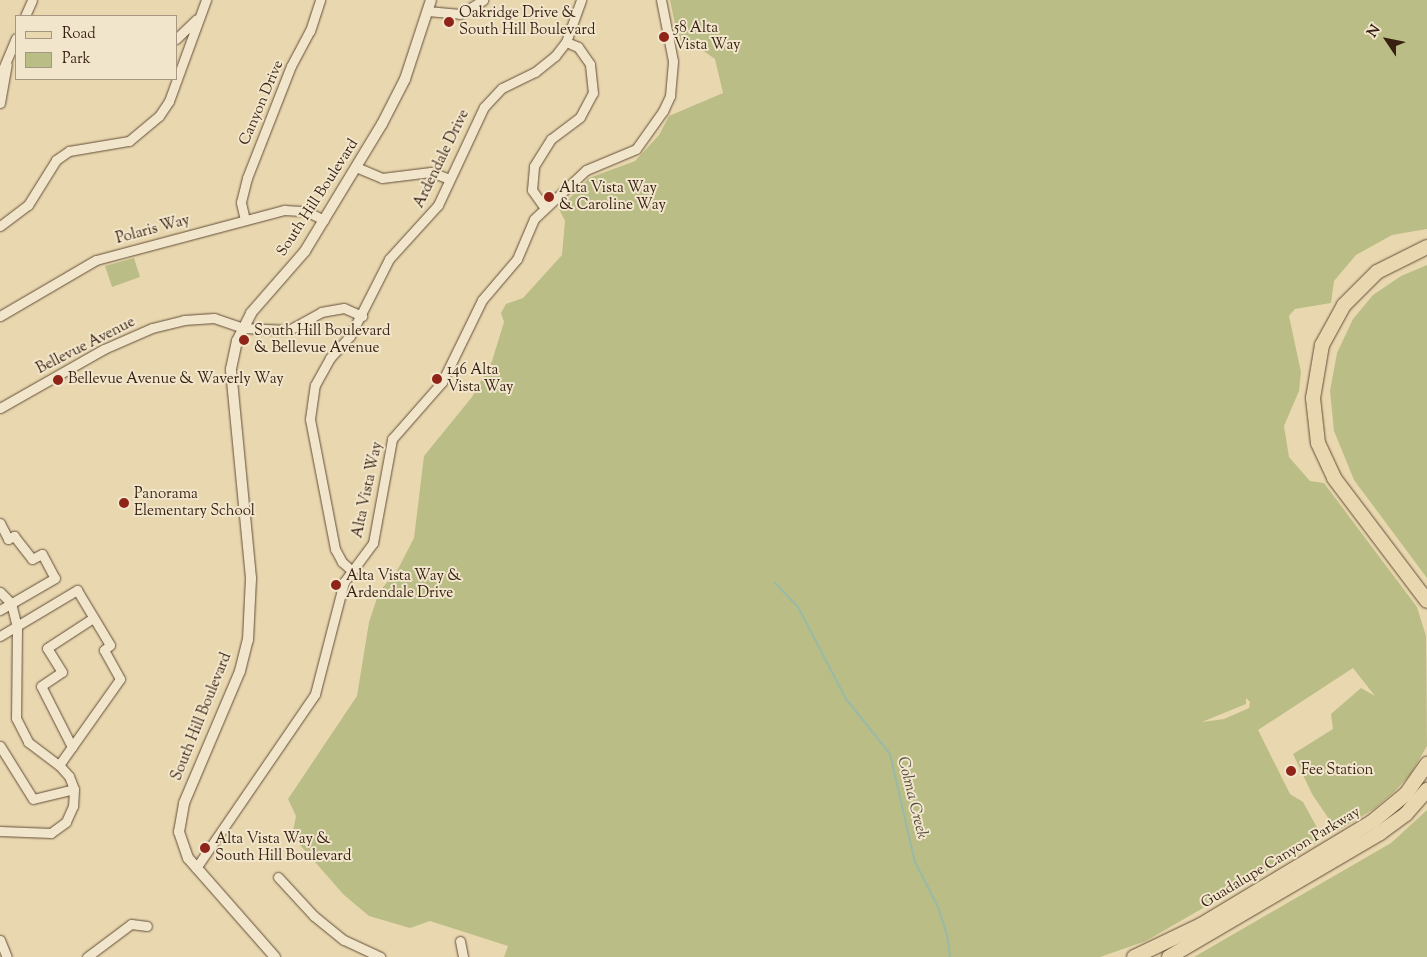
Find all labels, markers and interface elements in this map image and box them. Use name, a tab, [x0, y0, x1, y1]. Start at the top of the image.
place label: Oakridge Drive & South Hill Boulevard	[459, 4, 595, 39]
legend	[15, 15, 178, 80]
north arrow	[1362, 15, 1412, 65]
marker: Oakridge Drive & South Hill Boulevard	[443, 16, 455, 28]
place label: 58 Alta Vista Way	[674, 19, 741, 54]
text: N	[1363, 21, 1386, 42]
text: Road	[62, 24, 96, 45]
marker: 58 Alta Vista Way	[658, 31, 670, 43]
text: Park	[62, 49, 91, 70]
street label: Canyon Drive	[236, 58, 288, 148]
street label: Ardendale Drive	[410, 107, 474, 211]
street label: South Hill Boulevard	[273, 136, 363, 260]
place label: Alta Vista Way & Caroline Way	[559, 179, 666, 214]
marker: Alta Vista Way & Caroline Way	[543, 191, 555, 203]
street label: Polaris Way	[114, 212, 192, 248]
street label: Bellevue Avenue	[34, 313, 138, 379]
place label: South Hill Boulevard & Bellevue Avenue	[254, 322, 390, 357]
marker: South Hill Boulevard & Bellevue Avenue	[238, 334, 250, 346]
place label: 146 Alta Vista Way	[447, 361, 514, 396]
place label: Bellevue Avenue & Waverly Way	[68, 371, 284, 389]
marker: 146 Alta Vista Way	[431, 373, 443, 385]
marker: Bellevue Avenue & Waverly Way	[52, 374, 64, 386]
street label: Alta Vista Way	[349, 440, 387, 540]
place label: Panorama Elementary School	[134, 485, 255, 520]
marker: Panorama Elementary School	[118, 497, 130, 509]
place label: Alta Vista Way & Ardendale Drive	[346, 567, 461, 602]
marker: Alta Vista Way & Ardendale Drive	[330, 579, 342, 591]
street label: South Hill Boulevard	[168, 650, 236, 784]
water label: Colma Creek	[892, 755, 930, 841]
place label: Fee Station	[1301, 762, 1373, 780]
marker: Fee Station	[1285, 765, 1297, 777]
street label: Guadalupe Canyon Parkway	[1198, 803, 1364, 913]
place label: Alta Vista Way & South Hill Boulevard	[215, 830, 351, 865]
marker: Alta Vista Way & South Hill Boulevard	[199, 842, 211, 854]

